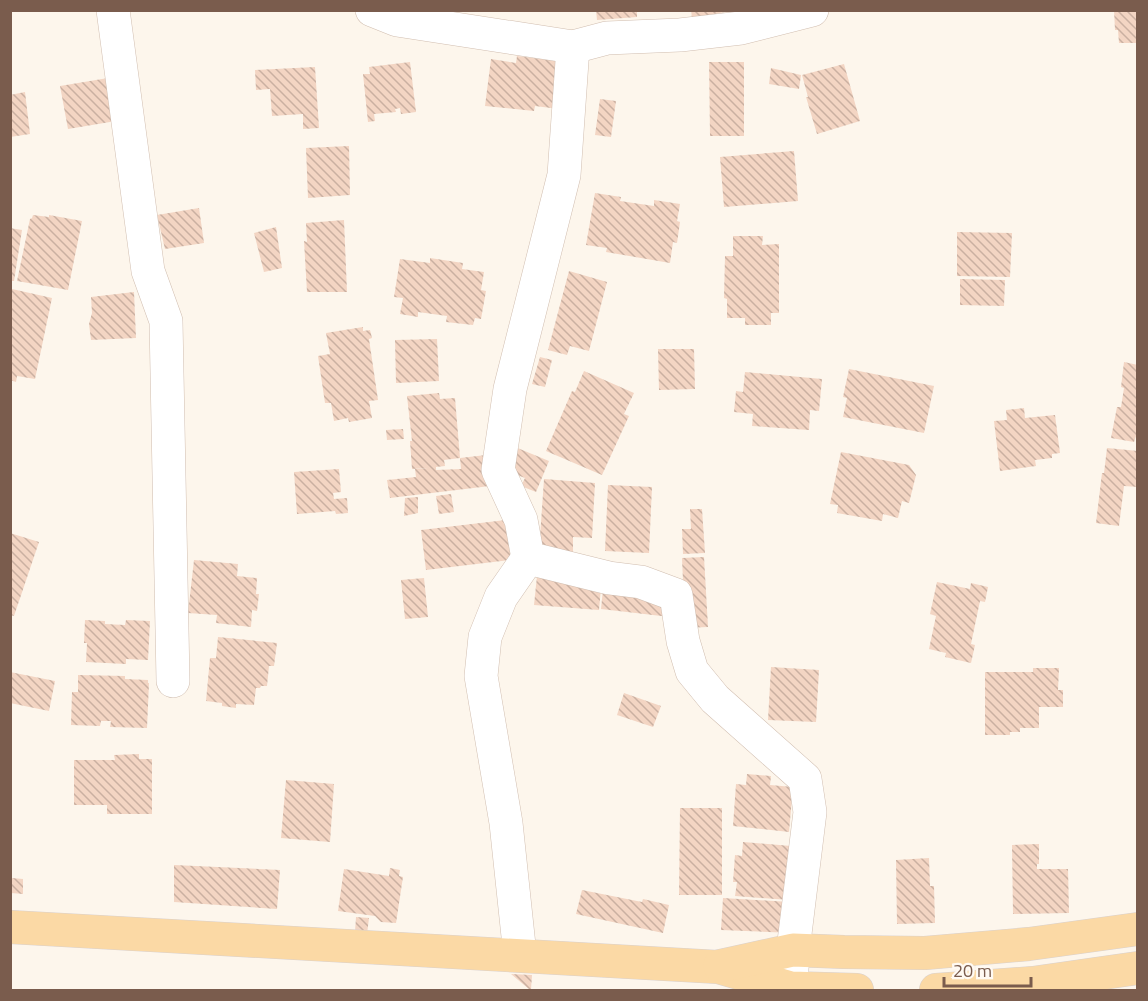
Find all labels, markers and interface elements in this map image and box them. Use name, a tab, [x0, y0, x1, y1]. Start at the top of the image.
scale bar	[944, 950, 1031, 988]
text: 20 m	[953, 957, 992, 984]

